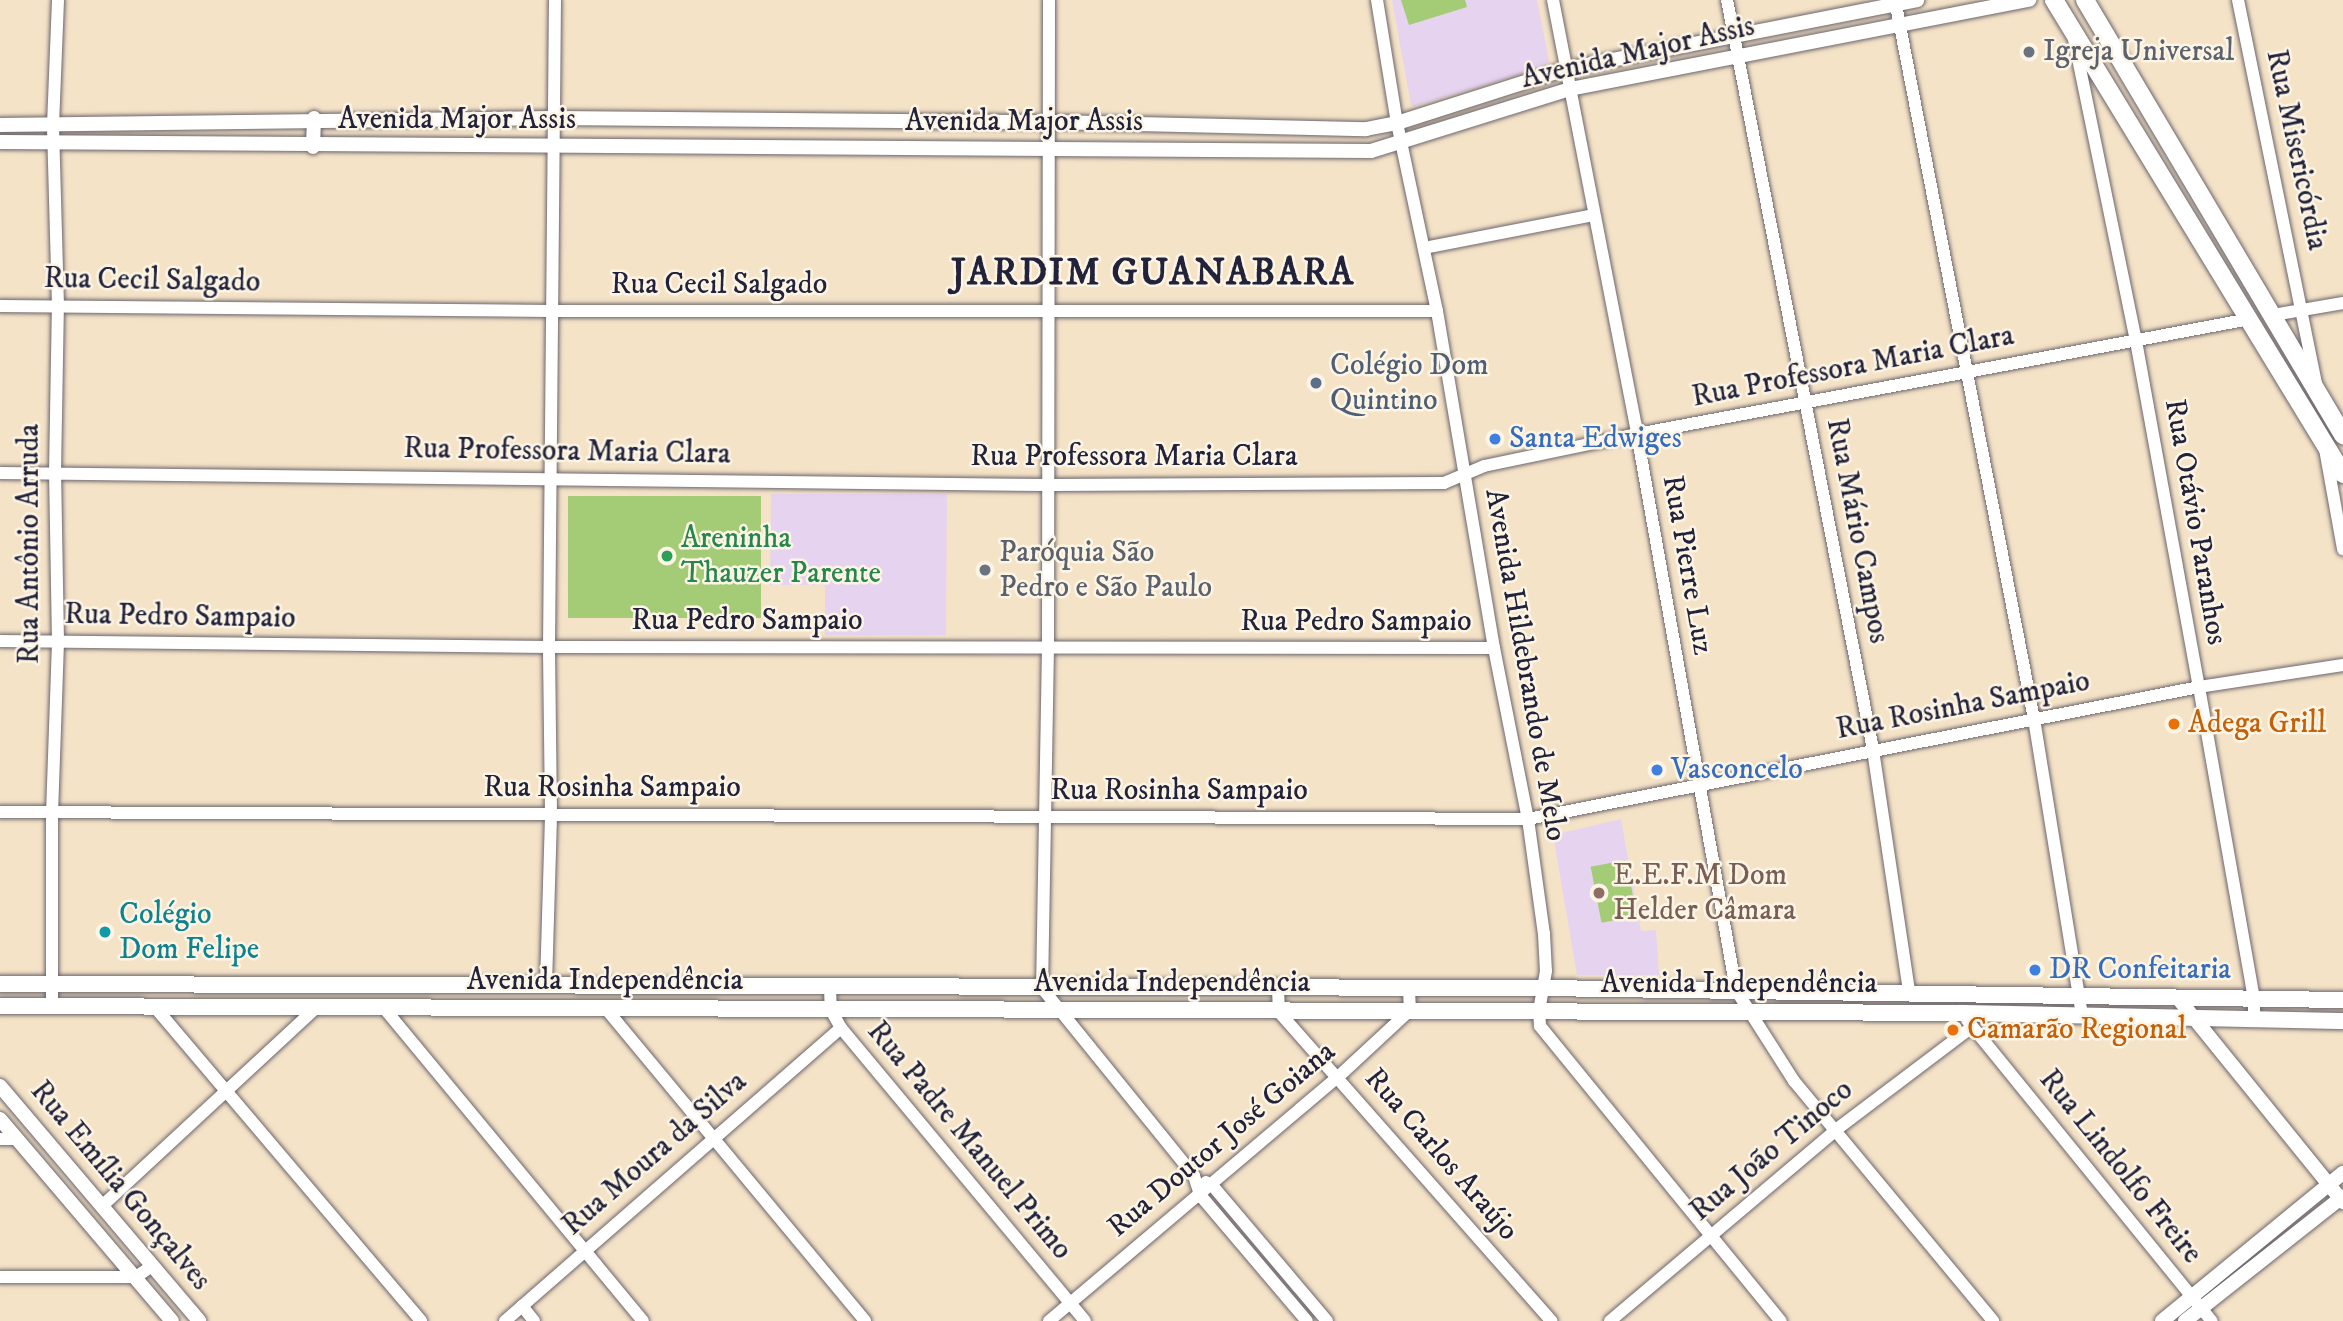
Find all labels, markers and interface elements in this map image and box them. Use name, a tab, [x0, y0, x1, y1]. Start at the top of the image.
street label: Avenida Major Assis	[1518, 9, 1758, 97]
place label: Igreja Universal	[2043, 34, 2234, 70]
marker: Igreja Universal	[2021, 44, 2037, 60]
street label: Rua Misericórdia	[2257, 46, 2335, 254]
street label: Avenida Major Assis	[338, 102, 576, 138]
street label: Avenida Major Assis	[905, 104, 1143, 140]
district label: JARDIM GUANABARA	[953, 252, 1353, 296]
street label: Rua Cecil Salgado	[43, 261, 261, 301]
street label: Rua Cecil Salgado	[611, 267, 827, 303]
street label: Rua Professora Maria Clara	[1689, 318, 2017, 416]
place label: Colégio Dom Quintino	[1330, 348, 1489, 418]
marker: Colégio Dom Quintino	[1308, 375, 1324, 391]
street label: Rua Otávio Paranhos	[2156, 396, 2234, 648]
street label: Rua Mário Campos	[1818, 415, 1896, 647]
place label: Santa Edwiges	[1509, 421, 1682, 457]
street label: Rua Antônio Arruda	[12, 424, 48, 664]
street label: Rua Professora Maria Clara	[403, 431, 731, 473]
marker: Santa Edwiges	[1487, 431, 1503, 447]
street label: Rua Professora Maria Clara	[970, 439, 1298, 475]
street label: Rua Pierre Luz	[1654, 473, 1720, 657]
street label: Avenida Hildebrando de Melo	[1476, 486, 1574, 844]
place label: Areninha Thauzer Parente	[681, 521, 881, 592]
place label: Paróquia São Pedro e São Paulo	[999, 535, 1212, 606]
marker: Areninha Thauzer Parente	[659, 548, 675, 564]
marker: Paróquia São Pedro e São Paulo	[977, 562, 993, 578]
street label: Rua Pedro Sampaio	[64, 597, 296, 637]
street label: Rua Pedro Sampaio	[631, 603, 863, 639]
street label: Rua Pedro Sampaio	[1240, 604, 1472, 640]
street label: Rua Rosinha Sampaio	[1833, 664, 2093, 748]
place label: Adega Grill	[2188, 706, 2326, 742]
marker: Adega Grill	[2166, 716, 2182, 732]
place label: Vasconcelo	[1671, 752, 1803, 788]
marker: Vasconcelo	[1649, 762, 1665, 778]
street label: Rua Rosinha Sampaio	[483, 770, 741, 806]
street label: Rua Rosinha Sampaio	[1050, 773, 1308, 809]
place label: E.E.F.M Dom Helder Câmara	[1613, 858, 1796, 928]
marker: E.E.F.M Dom Helder Câmara	[1591, 885, 1607, 901]
place label: Colégio Dom Felipe	[119, 897, 259, 968]
marker: Colégio Dom Felipe	[97, 924, 113, 940]
place label: DR Confeitaria	[2049, 952, 2231, 988]
marker: DR Confeitaria	[2027, 962, 2043, 978]
street label: Avenida Independência	[467, 963, 743, 999]
street label: Avenida Independência	[1034, 965, 1310, 1001]
street label: Avenida Independência	[1601, 966, 1877, 1002]
place label: Camarão Regional	[1967, 1012, 2186, 1048]
street label: Rua Padre Manuel Primo	[859, 1014, 1079, 1268]
marker: Camarão Regional	[1945, 1022, 1961, 1038]
street label: Rua Doutor José Goiana	[1101, 1034, 1343, 1246]
street label: Rua Carlos Araújo	[1356, 1061, 1526, 1249]
street label: Rua Lindolfo Freire	[2031, 1063, 2209, 1271]
street label: Rua Moura da Silva	[556, 1064, 754, 1244]
street label: Rua João Tinoco	[1683, 1073, 1861, 1229]
street label: Rua Emília Gonçalves	[22, 1074, 218, 1298]

